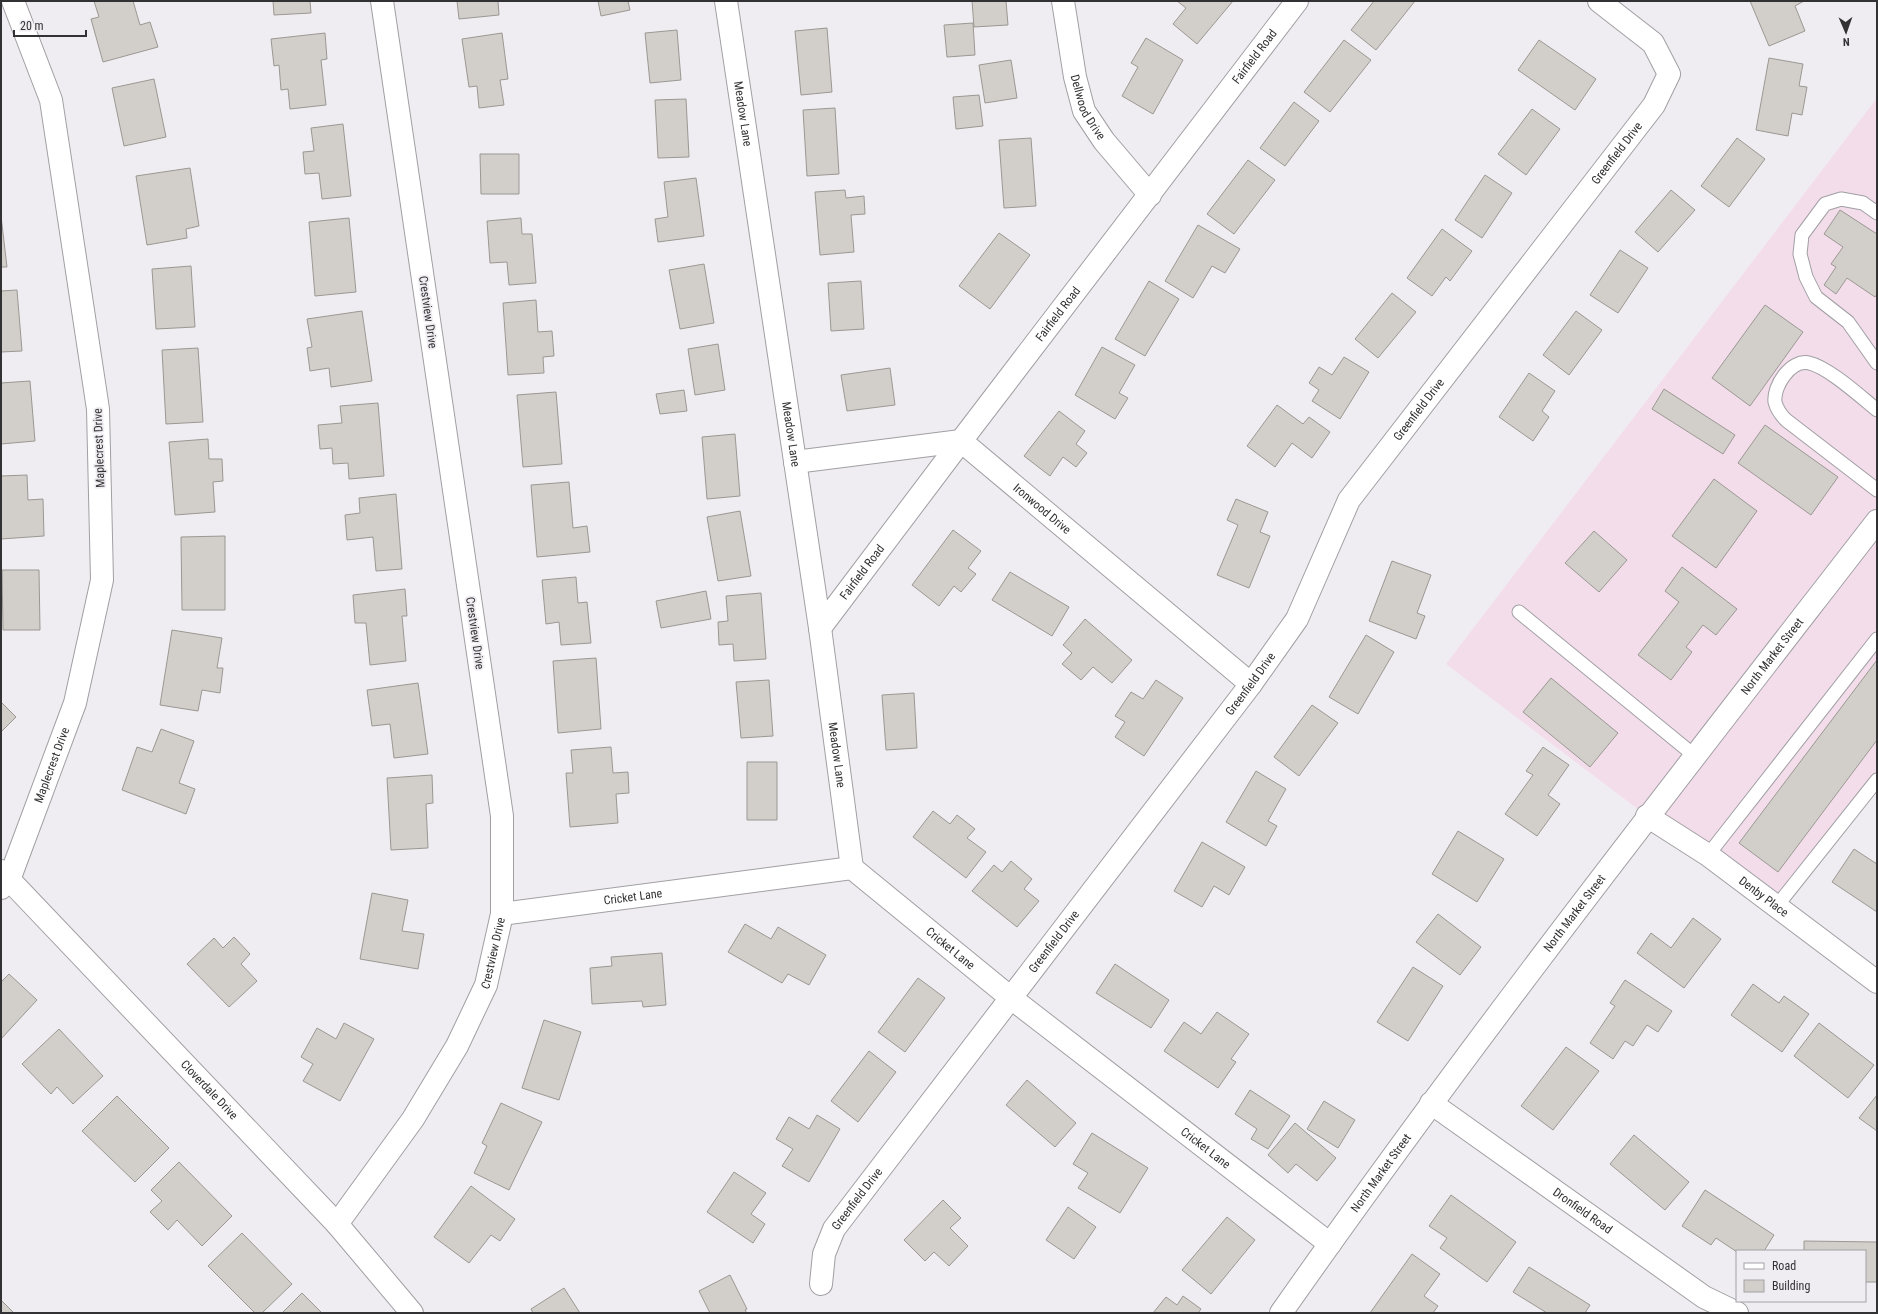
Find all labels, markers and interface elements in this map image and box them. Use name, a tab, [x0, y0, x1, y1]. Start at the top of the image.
scale bar	[14, 12, 86, 38]
north arrow	[1826, 12, 1866, 52]
text: 20 m	[20, 19, 44, 33]
street label: Fairfield Road	[1229, 26, 1280, 87]
text: N	[1842, 35, 1850, 48]
street label: Dellwood Drive	[1068, 73, 1108, 143]
street label: Meadow Lane	[731, 80, 755, 148]
street label: Greenfield Drive	[1588, 119, 1645, 187]
street label: Crestview Drive	[416, 275, 440, 349]
street label: Fairfield Road	[1033, 284, 1083, 344]
street label: Greenfield Drive	[1390, 375, 1447, 443]
street label: Meadow Lane	[779, 401, 803, 468]
street label: Maplecrest Drive	[91, 408, 107, 488]
street label: Ironwood Drive	[1010, 481, 1074, 537]
street label: Fairfield Road	[837, 542, 887, 602]
street label: Crestview Drive	[463, 596, 487, 670]
street label: North Market Street	[1738, 615, 1807, 698]
street label: Greenfield Drive	[1223, 649, 1278, 718]
street label: Meadow Lane	[826, 721, 848, 789]
street label: Maplecrest Drive	[31, 725, 72, 805]
street label: North Market Street	[1541, 871, 1609, 955]
street label: Denby Place	[1736, 874, 1791, 920]
street label: Cricket Lane	[603, 886, 663, 908]
street label: Greenfield Drive	[1026, 907, 1082, 975]
street label: Crestview Drive	[478, 916, 508, 992]
street label: Cricket Lane	[923, 924, 978, 973]
street label: Cloverdale Drive	[178, 1057, 241, 1123]
street label: Cricket Lane	[1178, 1124, 1233, 1172]
street label: North Market Street	[1348, 1131, 1414, 1215]
street label: Greenfield Drive	[829, 1165, 886, 1233]
street label: Dronfield Road	[1550, 1185, 1615, 1237]
legend	[1736, 1250, 1866, 1302]
text: Road	[1772, 1259, 1796, 1273]
text: Building	[1772, 1279, 1810, 1293]

